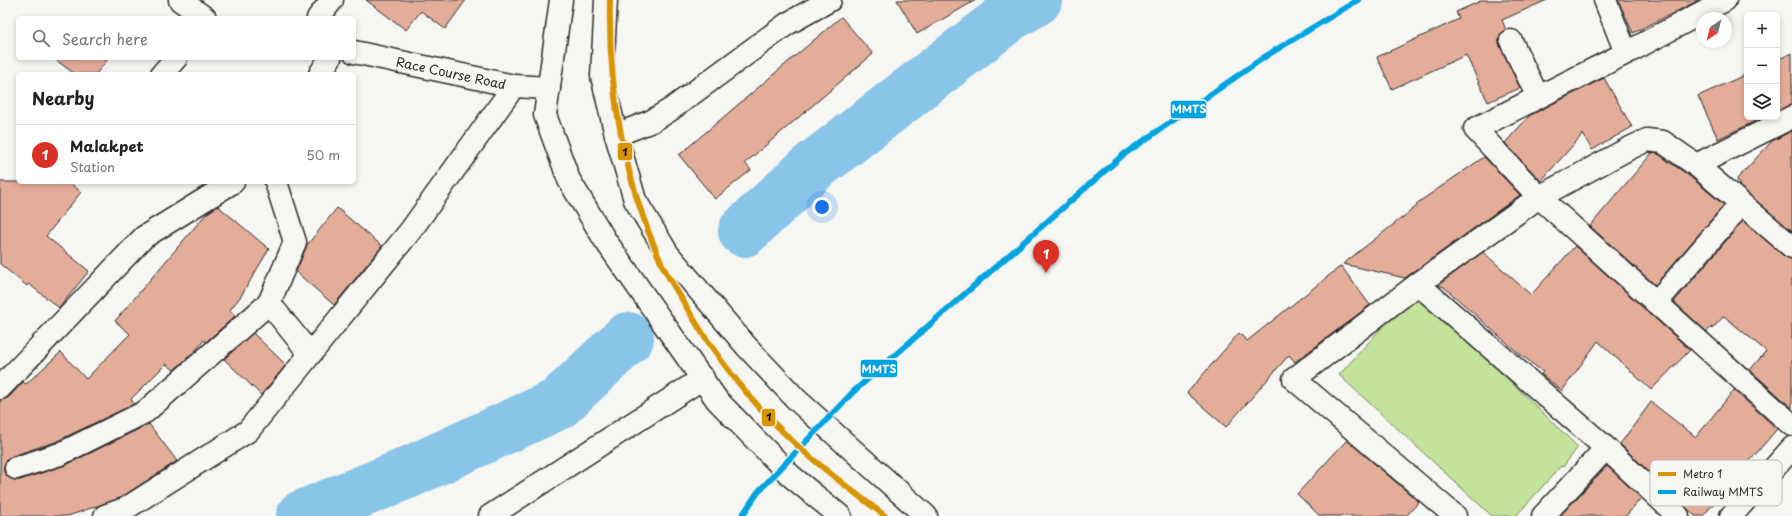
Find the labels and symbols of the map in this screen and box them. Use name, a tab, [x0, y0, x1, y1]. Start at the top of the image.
north arrow	[1696, 12, 1732, 48]
street label: Race Course Road	[394, 52, 508, 93]
line badge: MMTS	[1170, 100, 1207, 119]
text: MMTS	[1171, 100, 1207, 117]
line badge: 1	[617, 142, 633, 161]
text: 1	[622, 143, 628, 160]
your location	[812, 197, 832, 217]
pin: 1	[1033, 240, 1059, 273]
line badge: MMTS	[860, 359, 898, 378]
text: MMTS	[861, 360, 897, 377]
line badge: 1	[761, 408, 776, 427]
text: 1	[766, 408, 772, 425]
legend	[1650, 460, 1782, 506]
text: Metro 1	[1683, 465, 1722, 482]
text: Railway MMTS	[1683, 483, 1763, 500]

